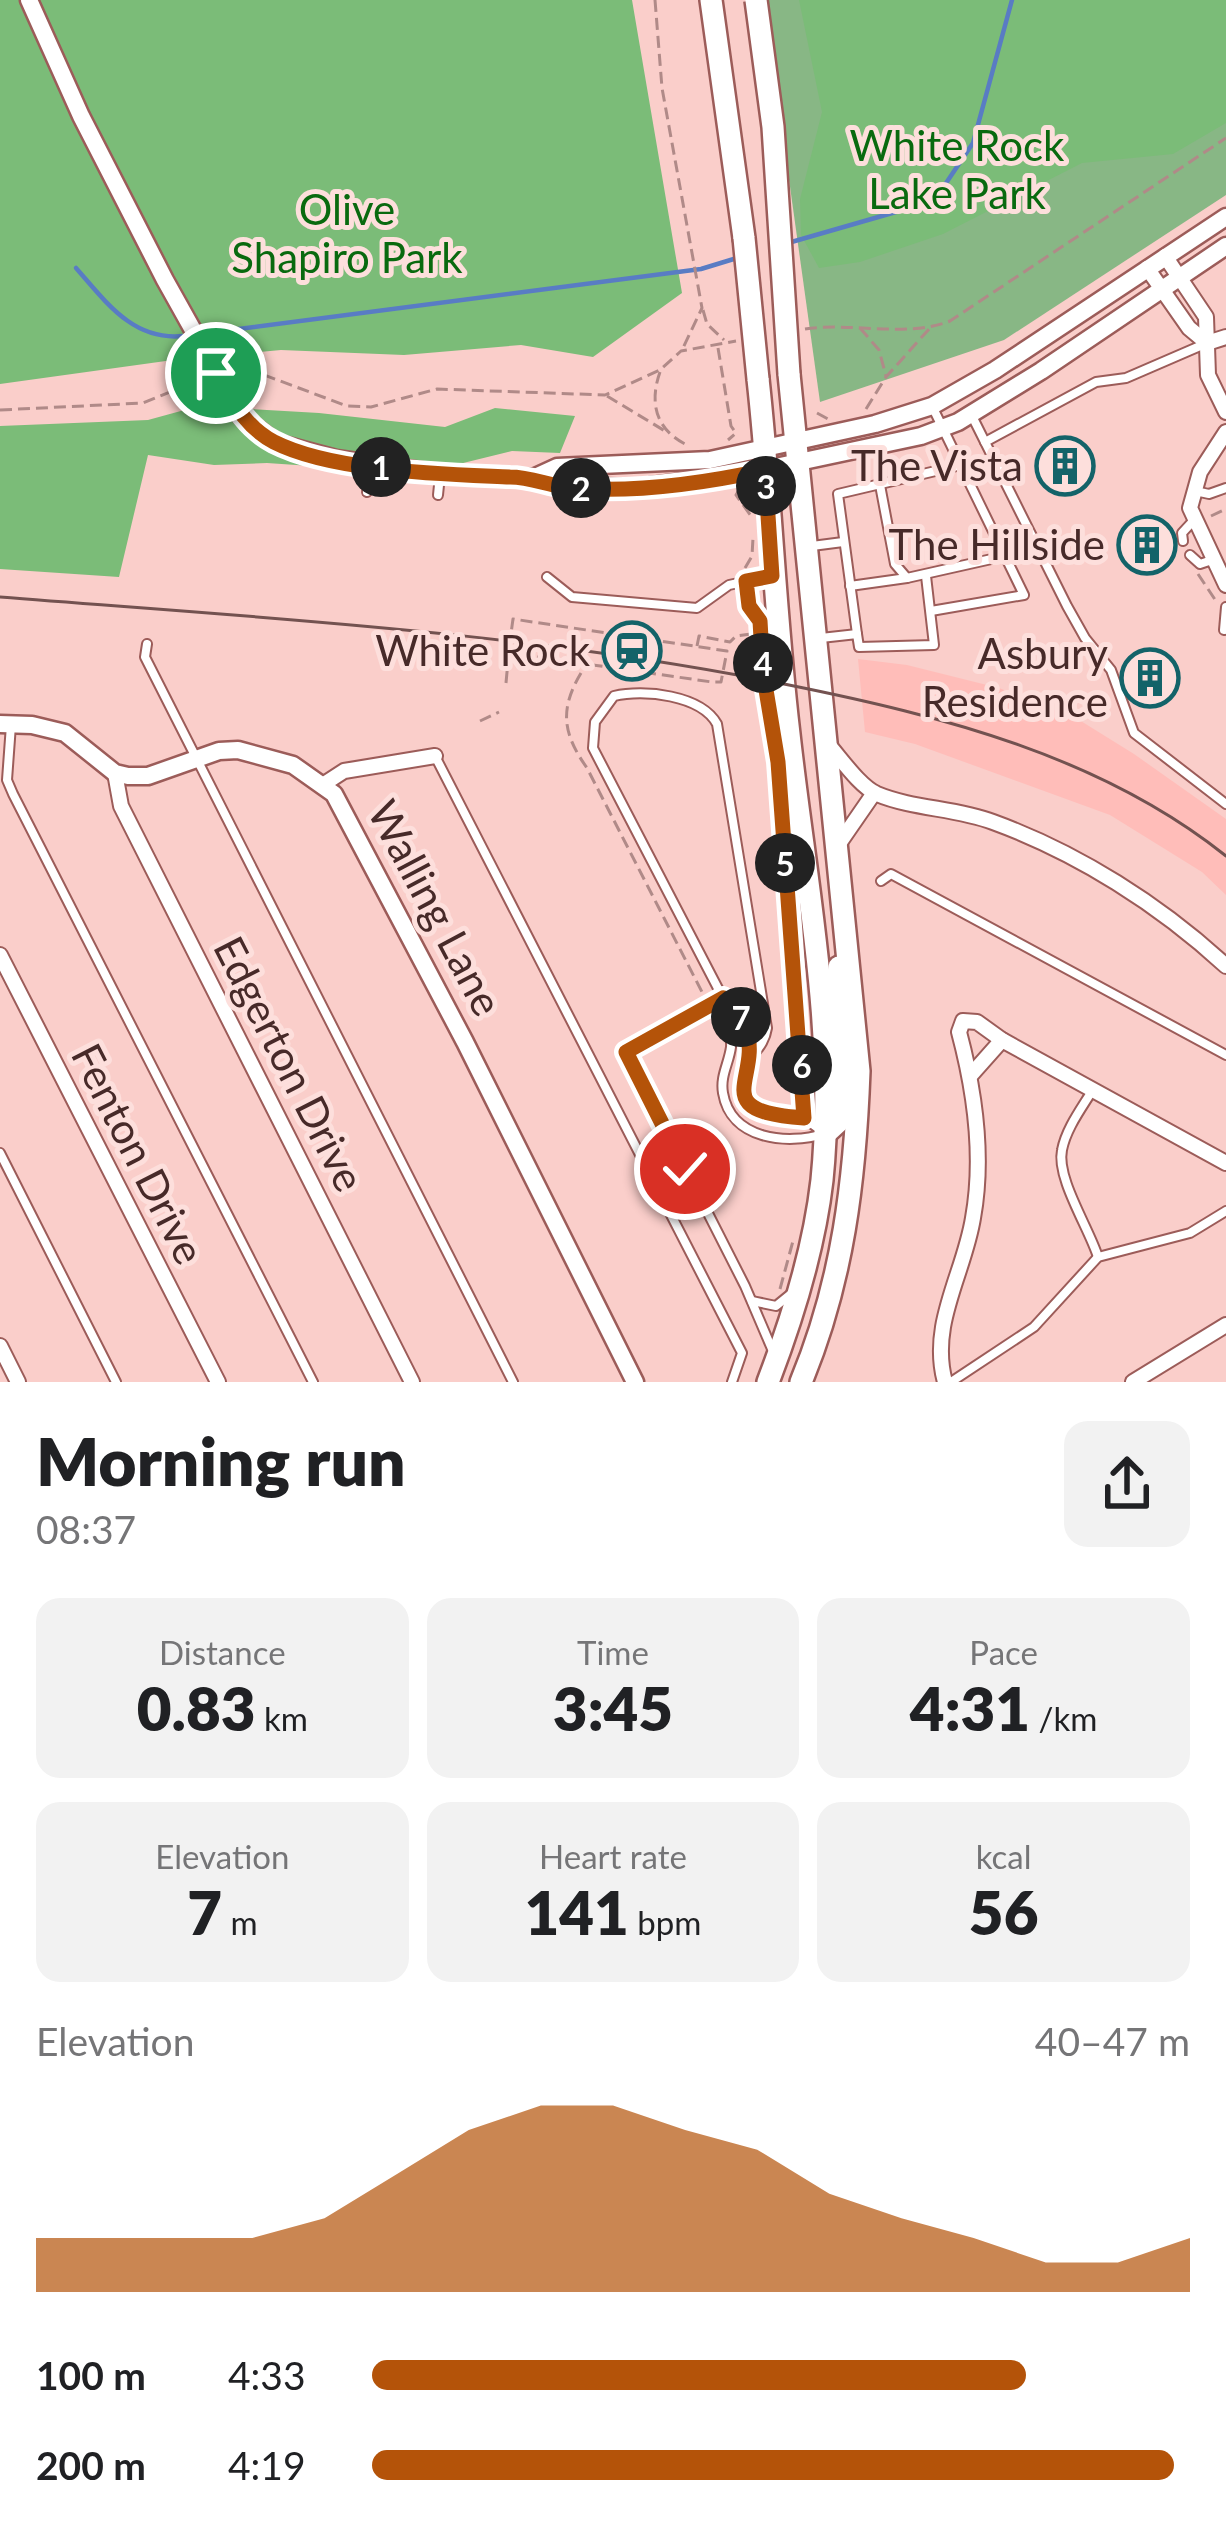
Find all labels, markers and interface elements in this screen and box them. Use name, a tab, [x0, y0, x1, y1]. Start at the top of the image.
park label: White Rock Lake Park	[850, 120, 1065, 218]
park label: Olive Shapiro Park	[231, 184, 463, 282]
pin	[165, 322, 267, 424]
icon: arrive	[183, 340, 249, 406]
building icon: The Vista	[1034, 435, 1096, 497]
pin: 1	[351, 437, 411, 497]
place label: The Vista	[851, 440, 1023, 490]
text: 1	[371, 447, 391, 487]
pin: 3	[736, 456, 796, 516]
pin: 2	[551, 458, 611, 518]
text: 3	[756, 466, 776, 506]
text: 2	[571, 468, 591, 508]
building icon: The Hillside	[1116, 514, 1178, 576]
place label: The Hillside	[889, 519, 1105, 569]
station icon: White Rock	[601, 620, 663, 682]
place label: White Rock	[375, 625, 591, 675]
place label: Asbury Residence	[922, 628, 1108, 726]
pin: 4	[733, 633, 793, 693]
text: 4	[753, 643, 773, 683]
building icon: Asbury Residence	[1119, 647, 1181, 709]
street label: Walling Lane	[358, 792, 513, 1023]
pin: 5	[755, 833, 815, 893]
text: 5	[775, 843, 795, 883]
street label: Edgerton Drive	[204, 928, 375, 1199]
pin: 7	[711, 987, 771, 1047]
text: 7	[731, 997, 751, 1037]
street label: Fenton Drive	[62, 1035, 216, 1272]
pin: 6	[772, 1035, 832, 1095]
text: 6	[792, 1045, 812, 1085]
pin	[634, 1118, 736, 1220]
icon: check	[652, 1136, 718, 1202]
text: Morning run	[36, 1421, 406, 1500]
button: share	[1064, 1421, 1190, 1547]
text: 08:37	[36, 1506, 136, 1552]
text: Distance	[159, 1632, 286, 1672]
text: Time	[577, 1632, 649, 1672]
text: Pace	[969, 1632, 1038, 1672]
text: 0.83	[137, 1672, 256, 1744]
text: 3:45	[553, 1672, 673, 1744]
text: 4:31	[910, 1672, 1030, 1744]
text: km	[256, 1698, 308, 1738]
text: /km	[1030, 1698, 1097, 1738]
text: Elevation	[155, 1836, 289, 1876]
text: Heart rate	[539, 1836, 687, 1876]
text: kcal	[976, 1836, 1032, 1876]
text: 7	[187, 1876, 222, 1948]
text: 141	[525, 1876, 629, 1948]
text: 56	[969, 1876, 1038, 1948]
text: m	[222, 1902, 258, 1942]
text: bpm	[629, 1902, 701, 1942]
text: Elevation	[36, 2018, 194, 2064]
text: 40–47 m	[1035, 2018, 1190, 2064]
text: 100 m	[36, 2352, 146, 2398]
text: 4:33	[228, 2352, 306, 2398]
text: 200 m	[36, 2442, 146, 2488]
text: 4:19	[228, 2442, 306, 2488]

